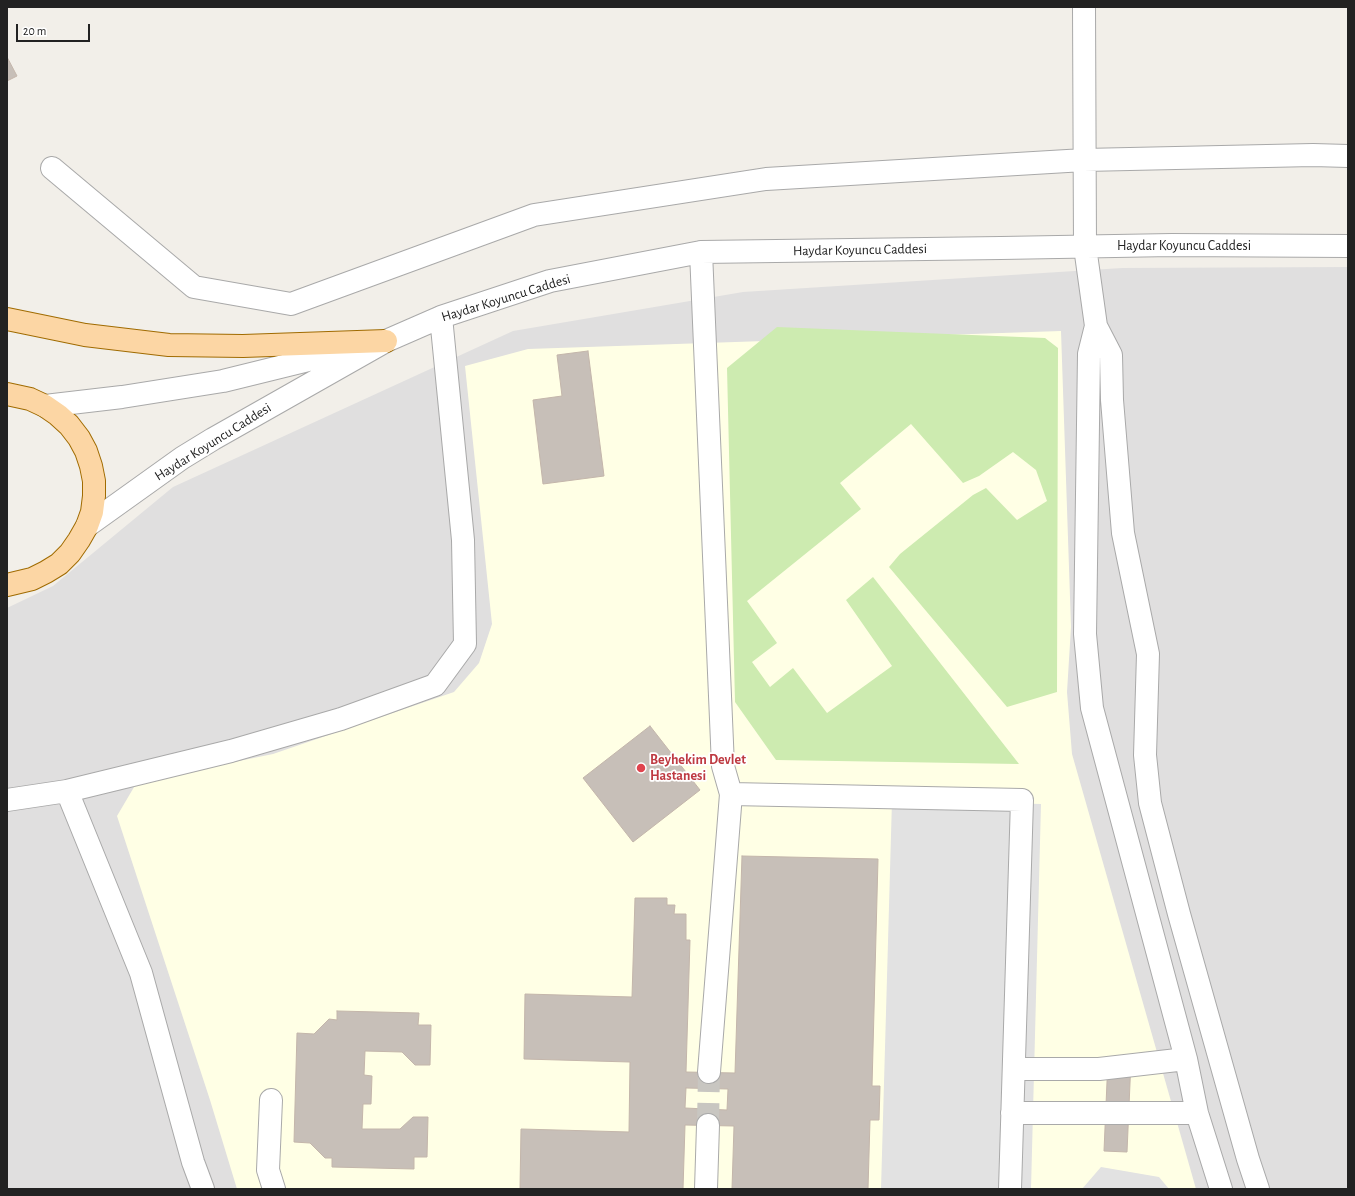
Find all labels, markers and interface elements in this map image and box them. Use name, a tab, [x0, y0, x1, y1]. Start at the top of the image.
scale bar	[18, 16, 92, 42]
text: 20 m	[23, 25, 46, 37]
street label: Haydar Koyuncu Caddesi	[1117, 238, 1251, 254]
street label: Haydar Koyuncu Caddesi	[793, 240, 927, 260]
street label: Haydar Koyuncu Caddesi	[439, 270, 573, 326]
street label: Haydar Koyuncu Caddesi	[152, 399, 274, 485]
place label: Beyhekim Devlet Hastanesi	[650, 752, 746, 784]
marker: Beyhekim Devlet Hastanesi	[635, 762, 647, 774]

